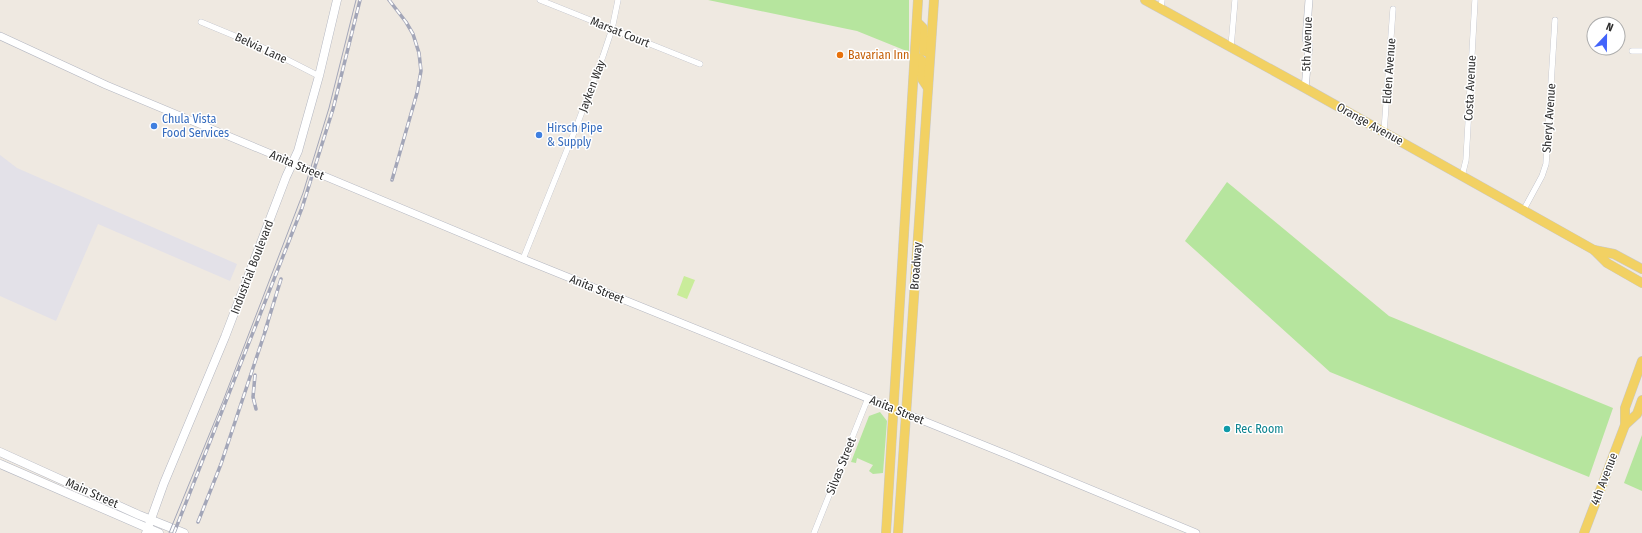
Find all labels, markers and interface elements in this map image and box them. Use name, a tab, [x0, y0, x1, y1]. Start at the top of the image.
street label: Marsat Court	[588, 14, 652, 50]
street label: 5th Avenue	[1299, 16, 1315, 72]
north arrow	[1586, 16, 1626, 56]
text: N	[1604, 20, 1615, 34]
street label: Belvia Lane	[233, 30, 289, 66]
street label: Elden Avenue	[1380, 37, 1398, 105]
place label: Bavarian Inn	[848, 48, 909, 62]
marker: Bavarian Inn	[835, 50, 845, 60]
street label: Costa Avenue	[1461, 55, 1479, 121]
street label: Jayken Way	[576, 57, 609, 114]
street label: Sheryl Avenue	[1540, 83, 1558, 153]
street label: Orange Avenue	[1334, 100, 1406, 148]
place label: Chula Vista Food Services	[162, 112, 229, 140]
marker: Chula Vista Food Services	[149, 121, 159, 131]
place label: Hirsch Pipe & Supply	[547, 121, 602, 149]
marker: Hirsch Pipe & Supply	[534, 130, 544, 140]
street label: Anita Street	[268, 147, 326, 183]
street label: Industrial Boulevard	[228, 218, 276, 316]
street label: Broadway	[907, 241, 925, 290]
street label: Anita Street	[568, 272, 626, 306]
street label: Anita Street	[868, 393, 926, 427]
place label: Rec Room	[1235, 422, 1283, 436]
marker: Rec Room	[1222, 424, 1232, 434]
street label: Silvas Street	[823, 435, 859, 497]
street label: 4th Avenue	[1588, 451, 1620, 507]
street label: Main Street	[64, 475, 121, 511]

